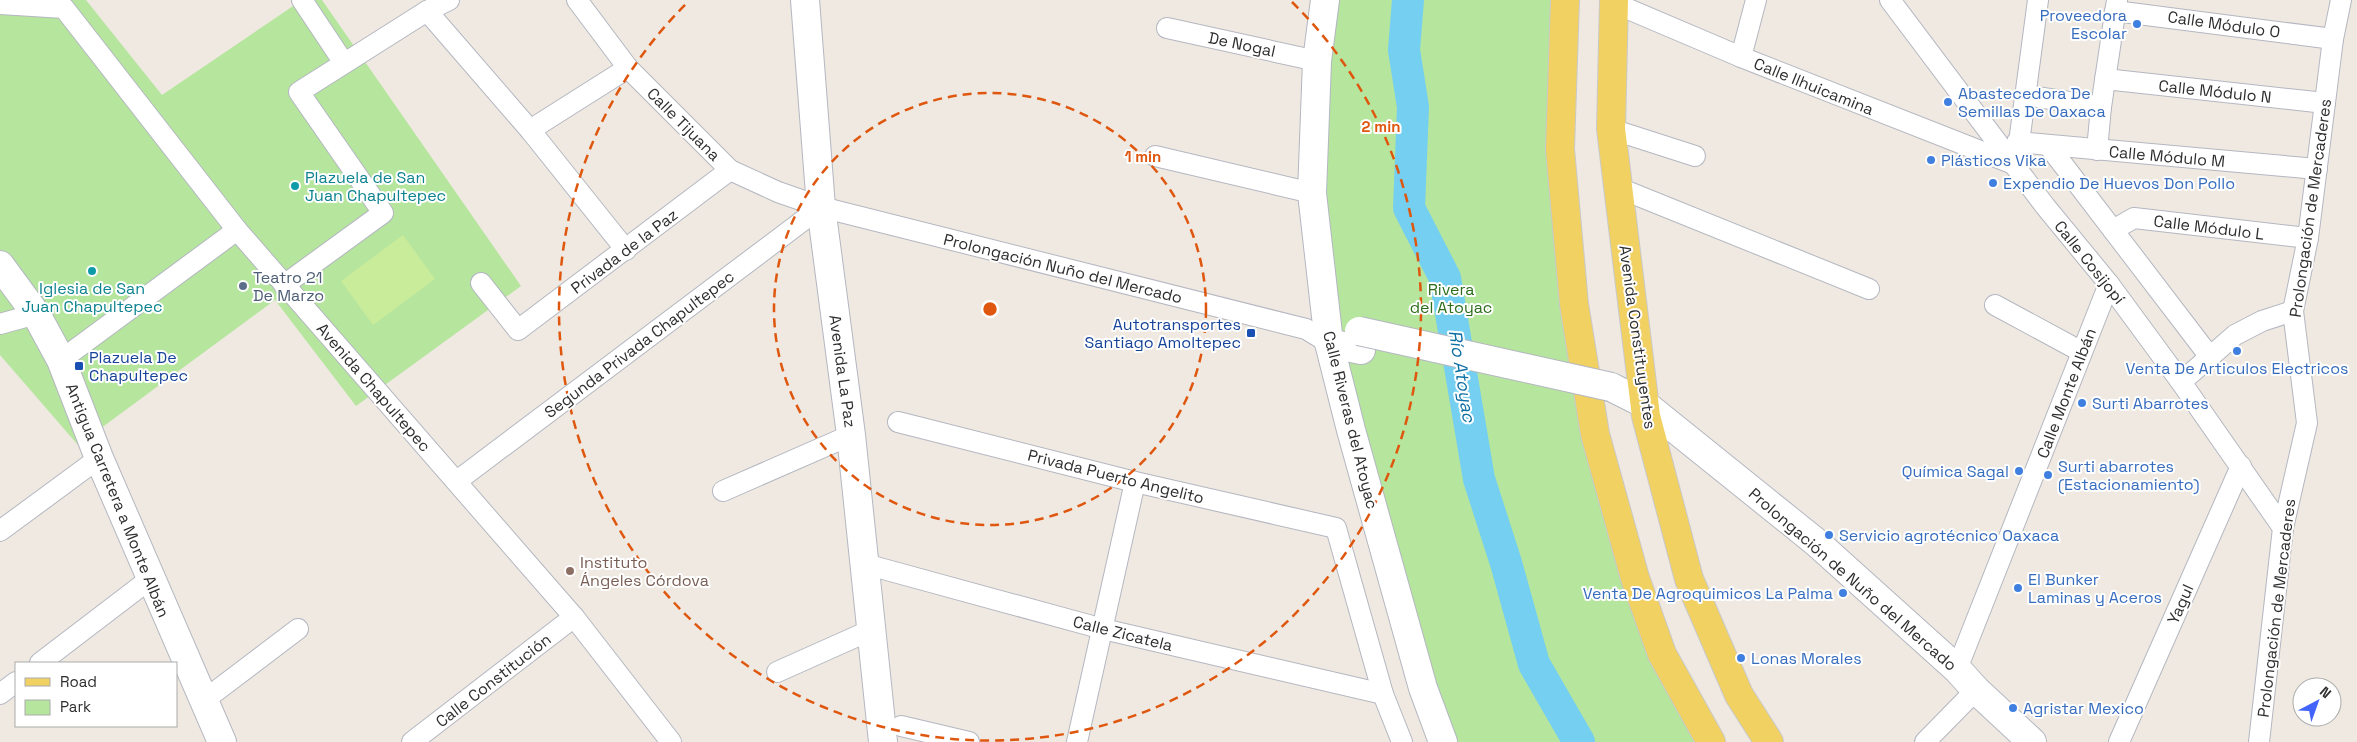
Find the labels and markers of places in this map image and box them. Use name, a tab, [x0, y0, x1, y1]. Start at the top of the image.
place label: Proveedora Escolar	[2040, 5, 2127, 44]
marker: Proveedora Escolar	[2131, 18, 2143, 30]
place label: Abastecedora De Semillas De Oaxaca	[1958, 83, 2106, 122]
marker: Abastecedora De Semillas De Oaxaca	[1942, 96, 1954, 108]
place label: Plásticos Vika	[1941, 150, 2046, 171]
marker: Plásticos Vika	[1925, 154, 1937, 166]
place label: Plazuela de San Juan Chapultepec	[305, 167, 446, 206]
place label: Expendio De Huevos Don Pollo	[2003, 173, 2235, 194]
marker: Expendio De Huevos Don Pollo	[1987, 177, 1999, 189]
marker: Plazuela de San Juan Chapultepec	[289, 180, 301, 192]
marker: Iglesia de San Juan Chapultepec	[86, 265, 98, 277]
place label: Teatro 21 De Marzo	[253, 267, 324, 306]
place label: Iglesia de San Juan Chapultepec	[21, 278, 163, 317]
marker: Teatro 21 De Marzo	[237, 280, 249, 292]
centre of rings	[981, 300, 999, 318]
place label: Autotransportes Santiago Amoltepec	[1085, 314, 1241, 353]
marker: Autotransportes Santiago Amoltepec	[1245, 327, 1257, 339]
marker: Venta De Articulos Electricos	[2231, 345, 2243, 357]
place label: Plazuela De Chapultepec	[89, 347, 188, 386]
place label: Venta De Articulos Electricos	[2126, 358, 2348, 379]
marker: Plazuela De Chapultepec	[73, 360, 85, 372]
place label: Surti Abarrotes	[2092, 393, 2209, 414]
marker: Surti Abarrotes	[2076, 397, 2088, 409]
place label: Surti abarrotes (Estacionamiento)	[2058, 456, 2200, 495]
place label: Química Sagal	[1902, 461, 2009, 482]
marker: Química Sagal	[2013, 465, 2025, 477]
marker: Surti abarrotes (Estacionamiento)	[2042, 469, 2054, 481]
place label: Servicio agrotécnico Oaxaca	[1839, 525, 2059, 546]
marker: Servicio agrotécnico Oaxaca	[1823, 529, 1835, 541]
place label: Instituto Ángeles Córdova	[580, 552, 709, 591]
marker: Instituto Ángeles Córdova	[564, 565, 576, 577]
place label: El Bunker Laminas y Aceros	[2028, 569, 2162, 608]
marker: El Bunker Laminas y Aceros	[2012, 582, 2024, 594]
place label: Venta De Agroquimicos La Palma	[1583, 583, 1833, 604]
marker: Venta De Agroquimicos La Palma	[1837, 587, 1849, 599]
place label: Lonas Morales	[1751, 648, 1862, 669]
marker: Lonas Morales	[1735, 652, 1747, 664]
place label: Agristar Mexico	[2023, 698, 2144, 719]
marker: Agristar Mexico	[2007, 702, 2019, 714]

